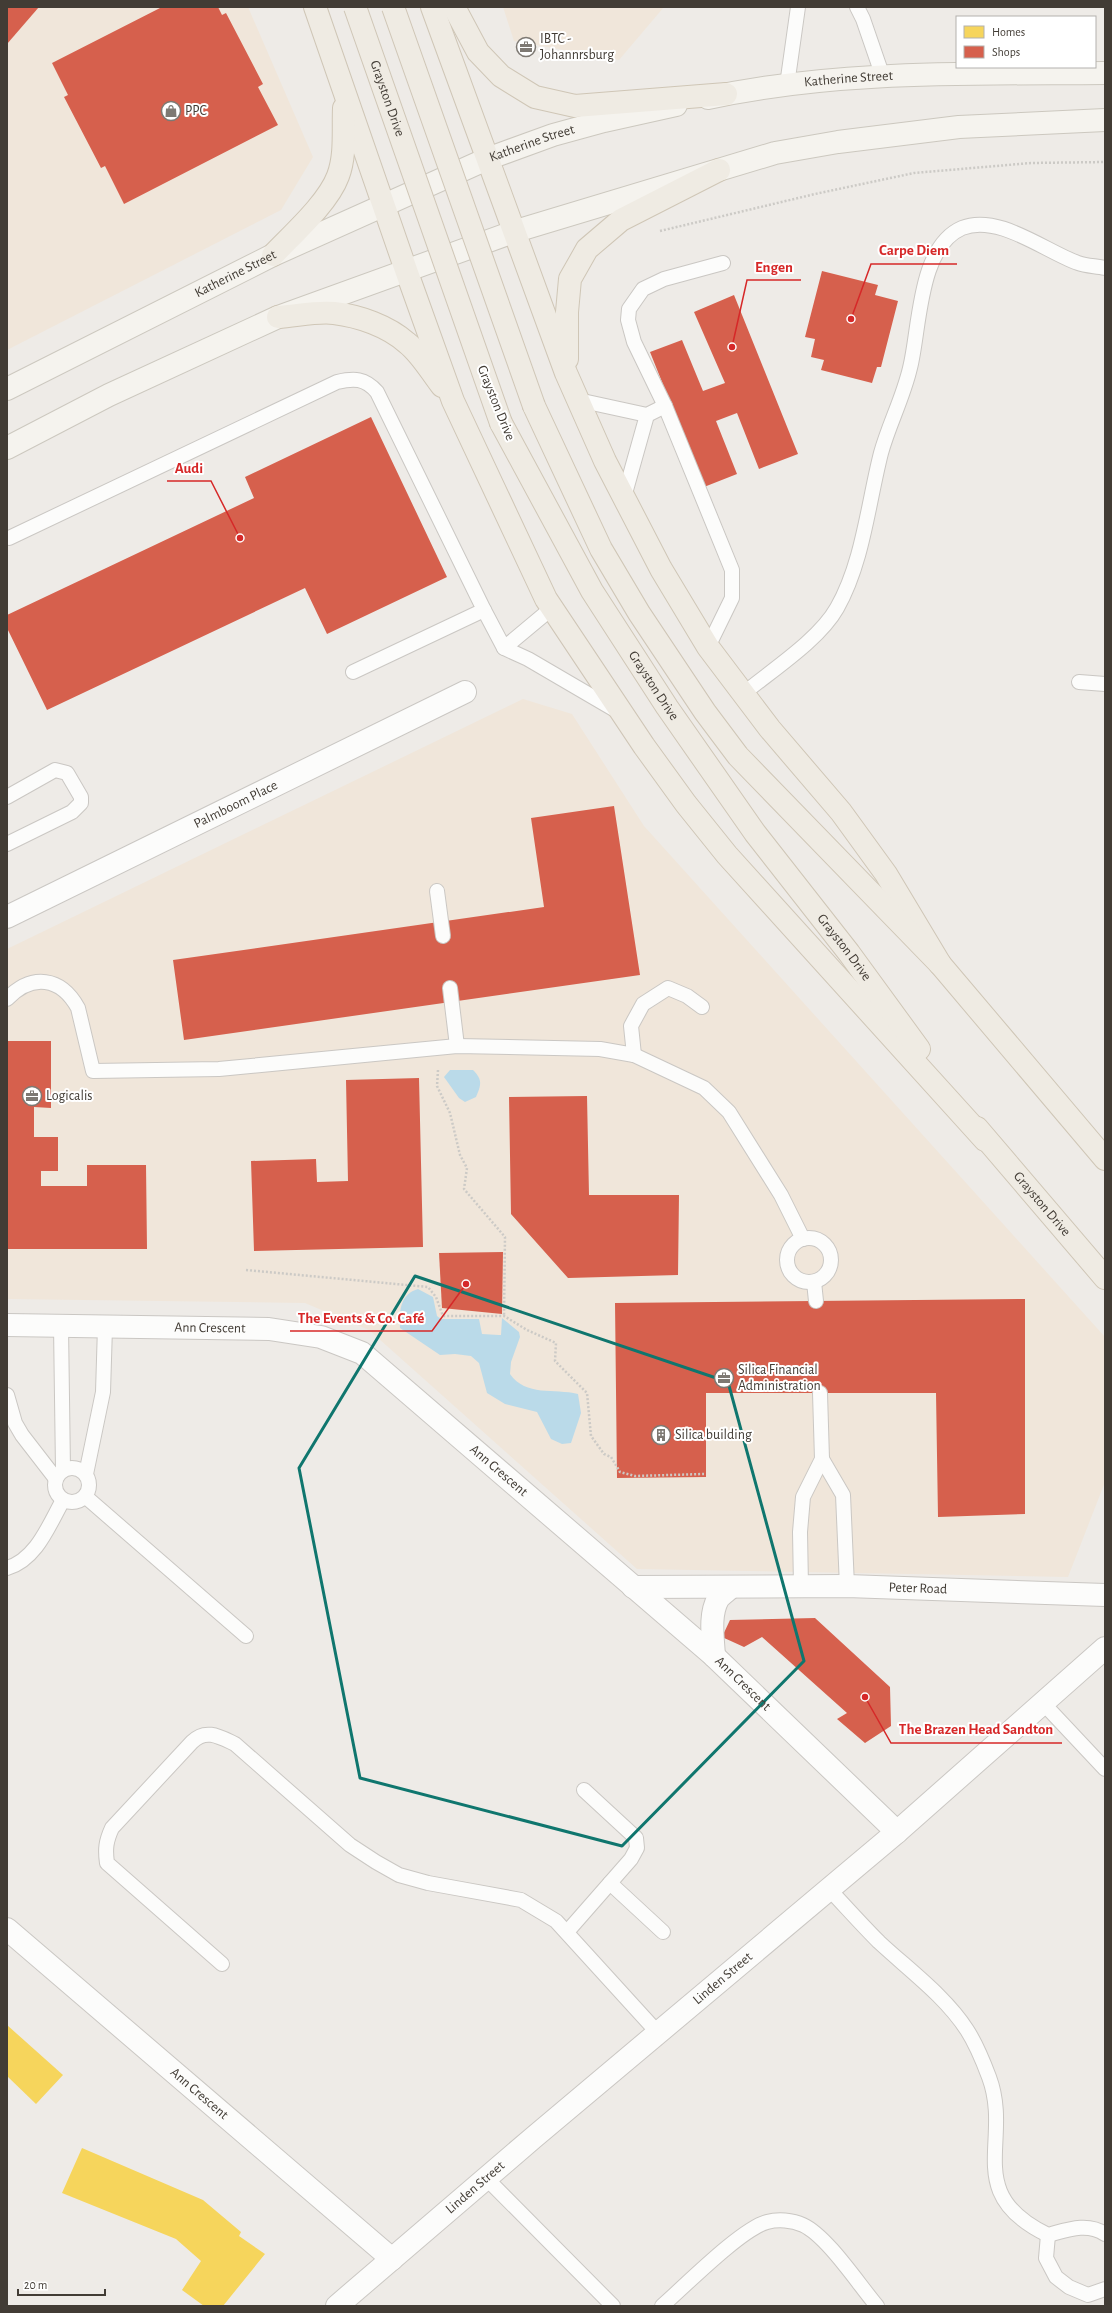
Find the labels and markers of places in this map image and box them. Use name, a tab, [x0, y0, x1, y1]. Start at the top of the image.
place label: IBTC - Johannrsburg	[540, 32, 614, 62]
office icon: IBTC - Johannrsburg	[515, 36, 537, 58]
shop icon: PPC	[160, 100, 182, 122]
place label: PPC	[185, 104, 207, 118]
callout: Carpe Diem	[871, 237, 957, 264]
callout: Engen	[747, 253, 801, 280]
callout: Audi	[167, 454, 211, 481]
office icon: Logicalis	[21, 1085, 43, 1107]
place label: Logicalis	[46, 1089, 92, 1103]
callout: The Events & Co. Café	[290, 1304, 432, 1331]
place label: Silica Financial Administration	[738, 1363, 821, 1393]
office icon: Silica Financial Administration	[713, 1367, 735, 1389]
building icon: Silica building	[650, 1424, 672, 1446]
place label: Silica building	[675, 1428, 752, 1442]
callout: The Brazen Head Sandton	[891, 1716, 1062, 1743]

